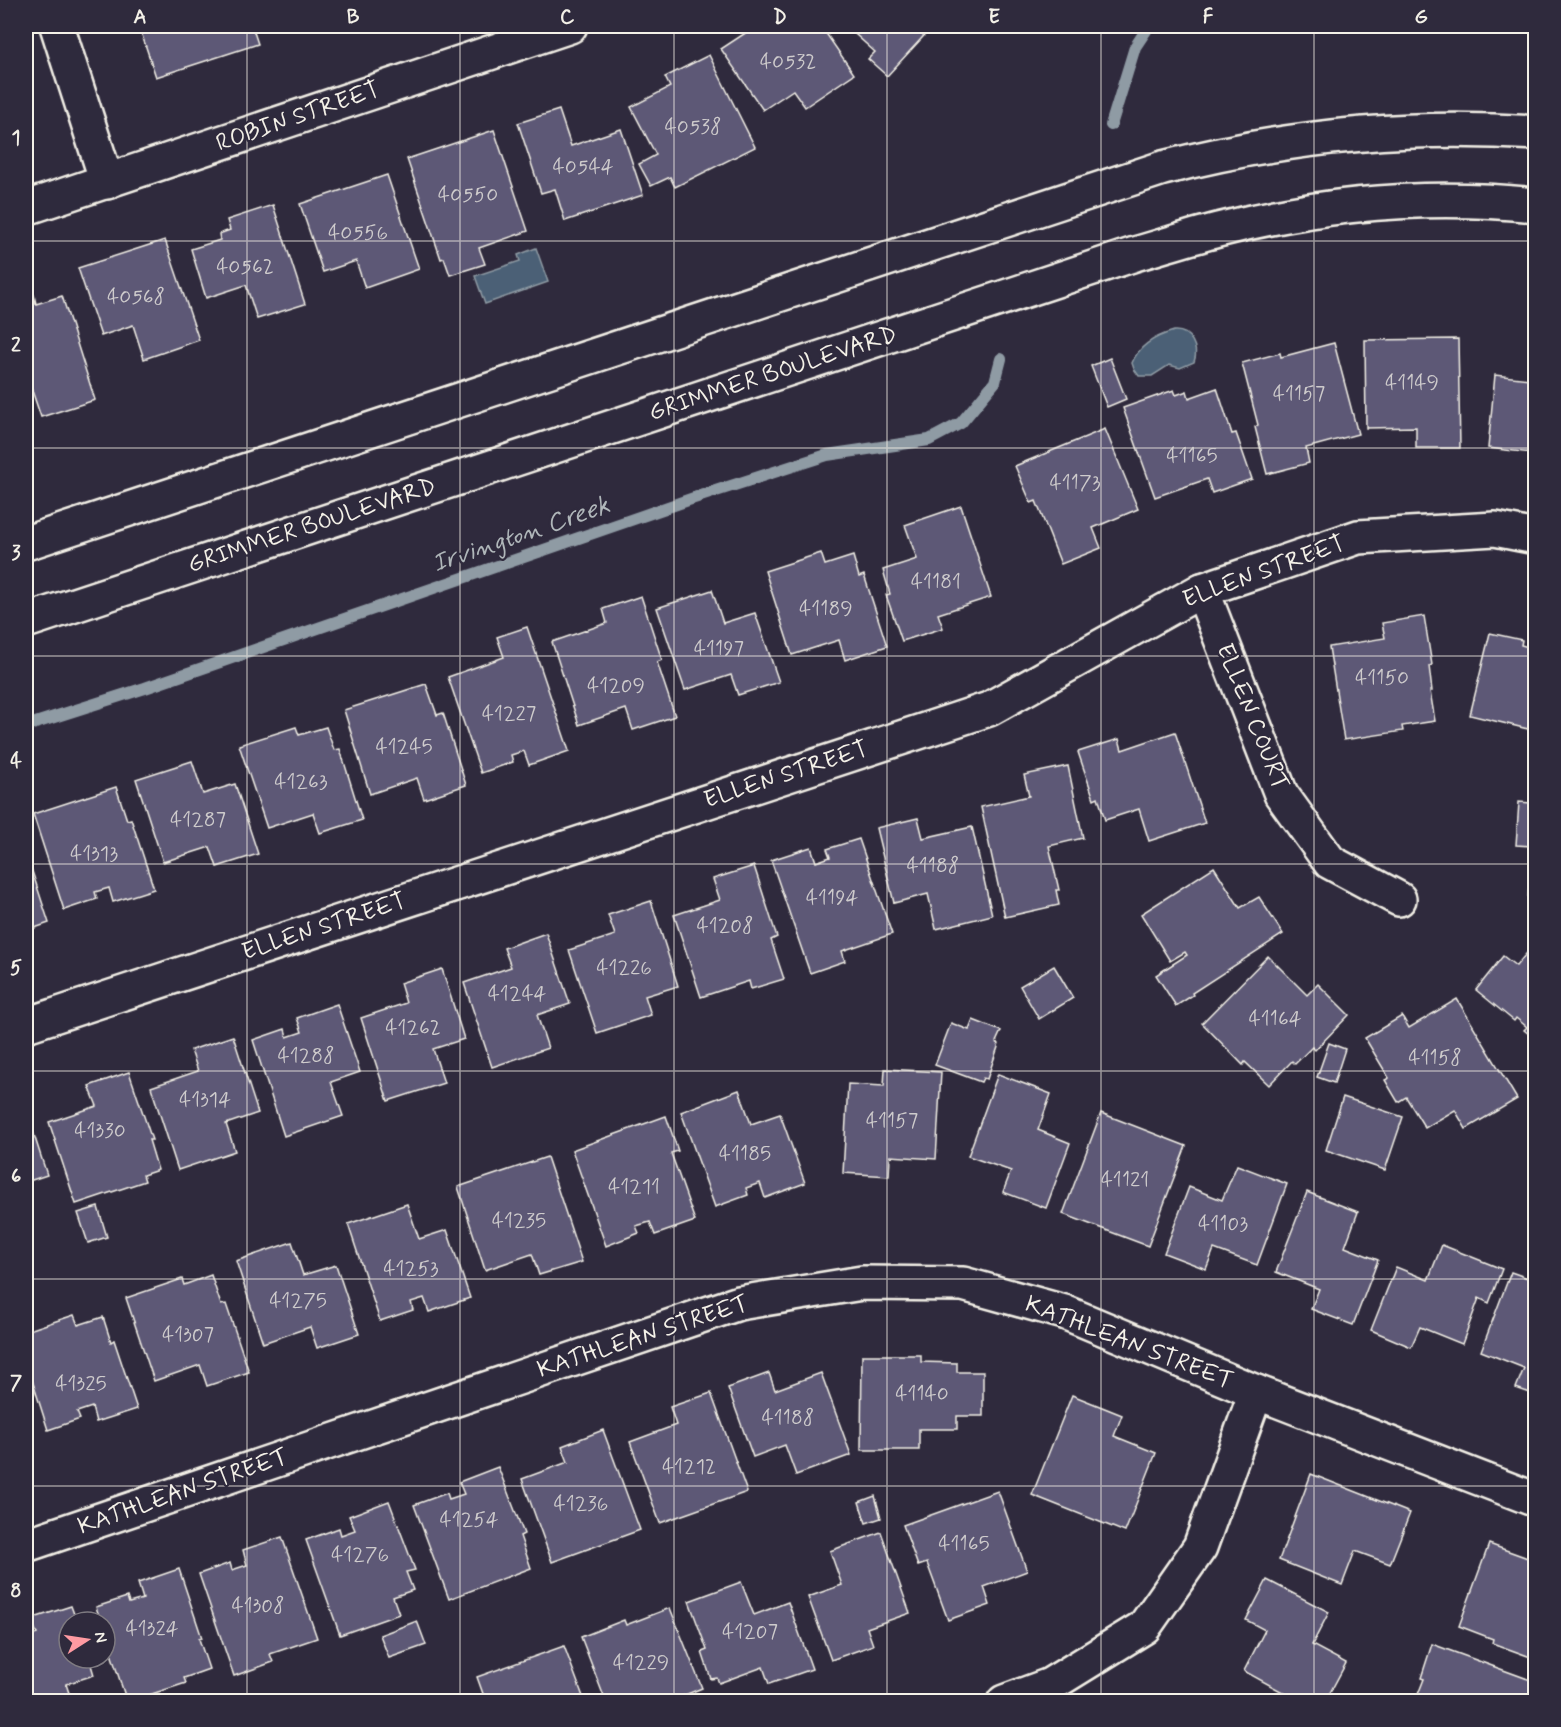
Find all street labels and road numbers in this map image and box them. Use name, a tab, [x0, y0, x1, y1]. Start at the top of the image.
street label: ROBIN STREET	[212, 74, 384, 160]
street label: GRIMMER BOULEVARD	[645, 319, 901, 429]
street label: GRIMMER BOULEVARD	[184, 471, 440, 581]
street label: ELLEN STREET	[1178, 528, 1350, 616]
street label: ELLEN COURT	[1208, 639, 1296, 795]
street label: ELLEN STREET	[700, 734, 872, 816]
street label: ELLEN STREET	[238, 886, 410, 968]
street label: KATHLEAN STREET	[533, 1288, 753, 1386]
street label: KATHLEAN STREET	[1021, 1289, 1237, 1397]
street label: KATHLEAN STREET	[74, 1441, 292, 1543]

